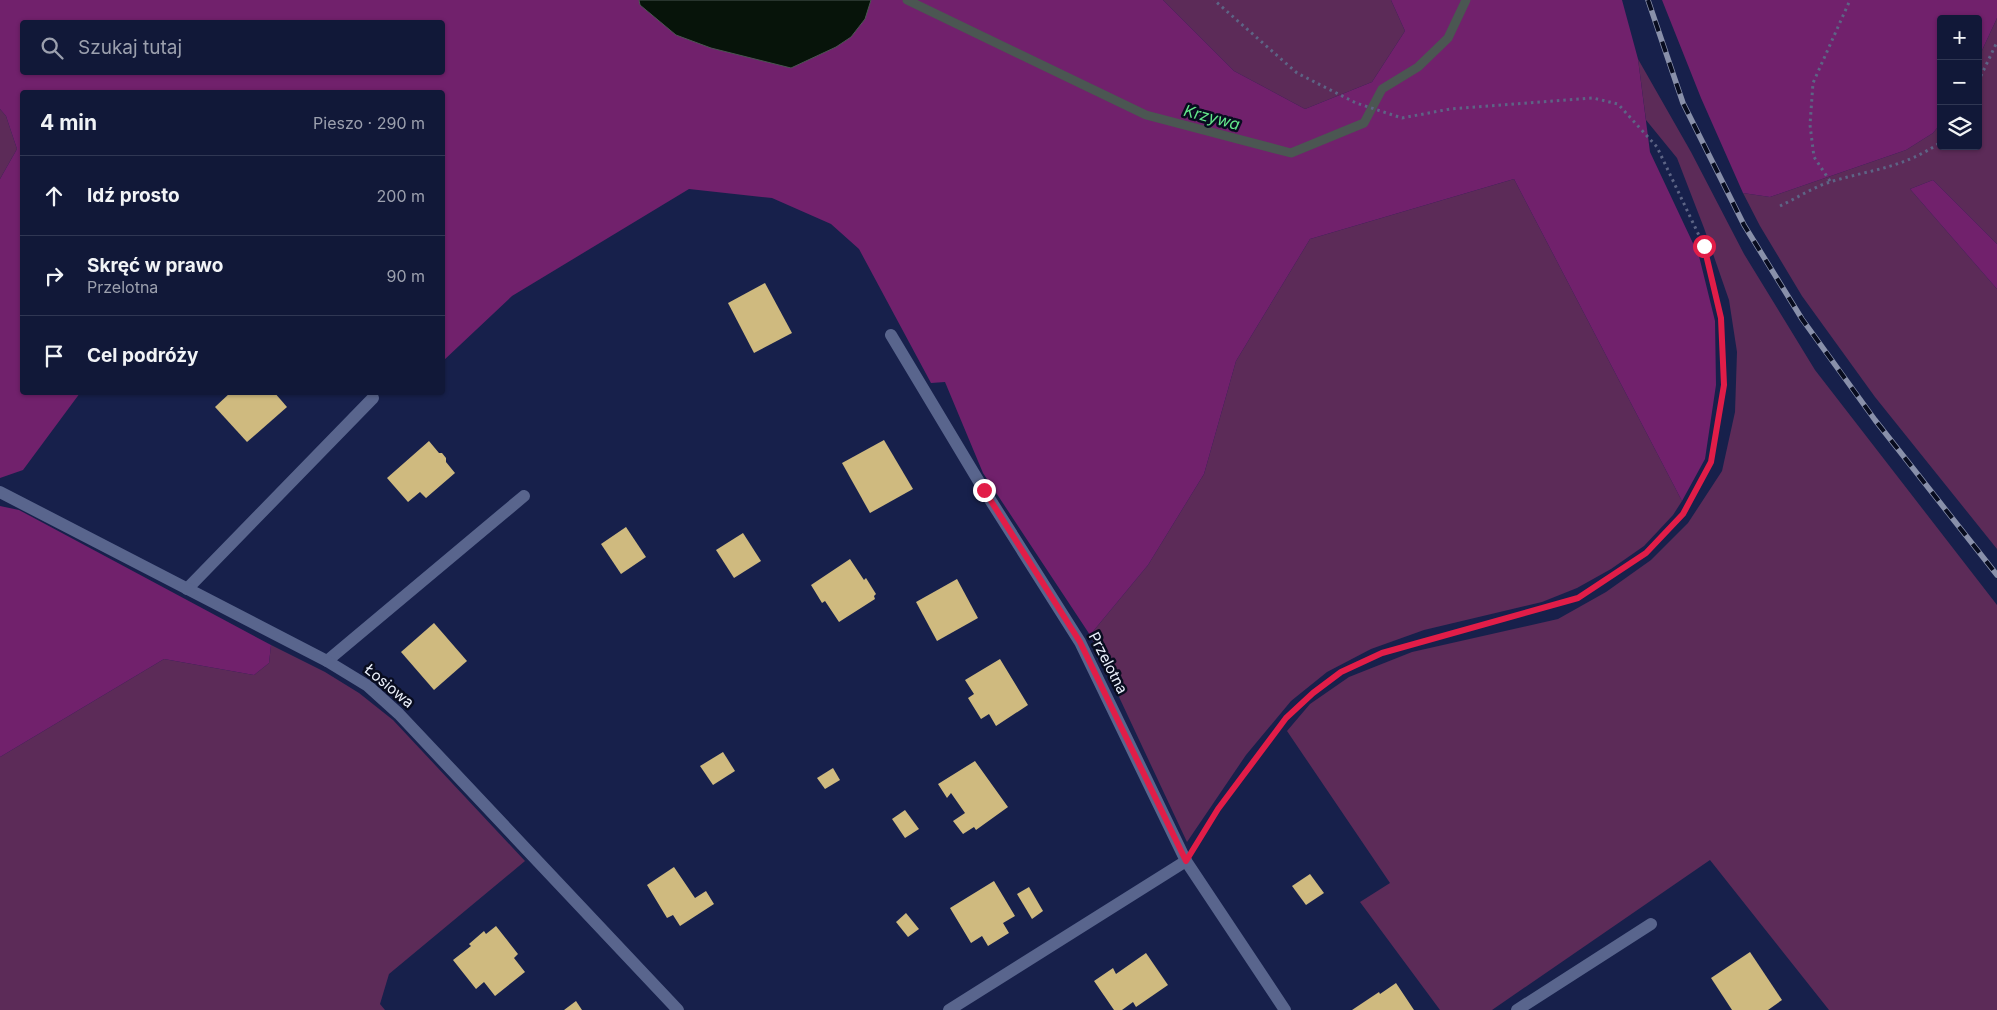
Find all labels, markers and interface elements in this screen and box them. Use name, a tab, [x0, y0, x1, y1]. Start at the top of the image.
map controls	[1937, 15, 1982, 150]
button: +	[1937, 15, 1982, 60]
search box	[20, 20, 445, 75]
icon: search	[38, 34, 66, 62]
text: Szukaj tutaj	[78, 36, 182, 59]
button: −	[1937, 60, 1982, 105]
water label: Krzywa	[1182, 100, 1242, 134]
button: layers	[1937, 105, 1982, 150]
text: 4 min	[40, 110, 97, 135]
text: Pieszo · 290 m	[313, 113, 425, 133]
icon: ahead	[40, 182, 68, 210]
text: Idź prosto	[87, 184, 180, 207]
text: 200 m	[377, 186, 425, 206]
route start	[1693, 235, 1716, 258]
text: Skręć w prawo	[87, 254, 223, 277]
icon: right	[40, 262, 68, 290]
text: 90 m	[386, 266, 425, 286]
text: Przelotna	[87, 277, 158, 297]
icon: arrive	[40, 342, 68, 370]
text: Cel podróży	[87, 344, 199, 367]
route end	[973, 479, 996, 502]
street label: Przelotna	[1085, 629, 1132, 697]
street label: Łosiowa	[361, 659, 418, 712]

